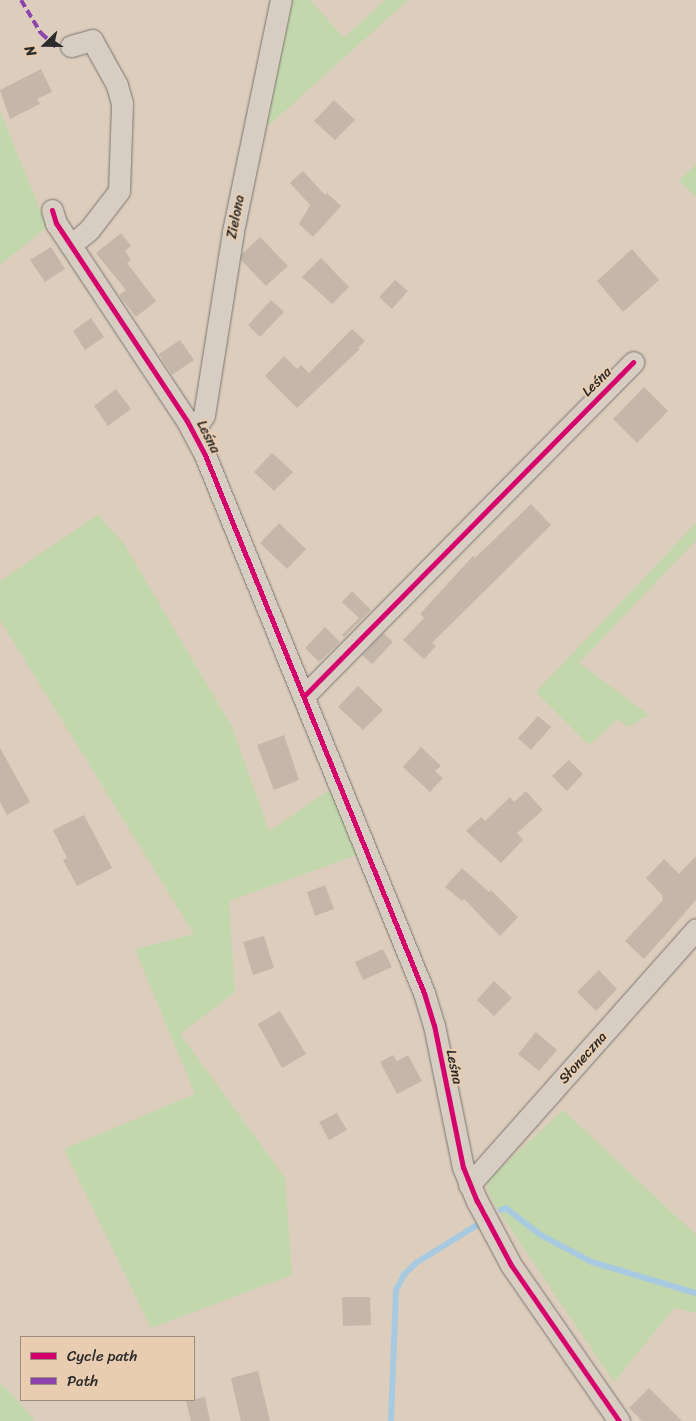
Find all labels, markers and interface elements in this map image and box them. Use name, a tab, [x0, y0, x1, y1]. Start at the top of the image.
north arrow	[20, 20, 70, 70]
text: N	[17, 42, 44, 60]
street label: Zielona	[224, 194, 248, 240]
street label: Leśna	[579, 364, 615, 400]
street label: Leśna	[193, 418, 223, 456]
street label: Słoneczna	[556, 1029, 610, 1087]
street label: Leśna	[442, 1048, 466, 1086]
legend	[20, 1336, 195, 1401]
text: Cycle path	[67, 1343, 137, 1369]
text: Path	[67, 1368, 98, 1394]

